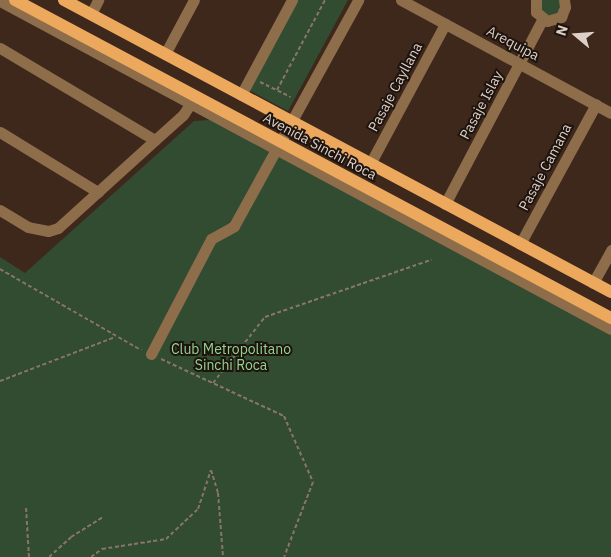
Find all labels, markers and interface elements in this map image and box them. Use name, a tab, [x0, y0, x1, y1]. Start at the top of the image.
north arrow	[551, 10, 601, 60]
street label: Arequipa	[484, 22, 542, 64]
text: N	[552, 23, 572, 38]
street label: Pasaje Cayllana	[365, 40, 425, 134]
street label: Pasaje Islay	[456, 68, 506, 142]
street label: Avenida Sinchi Roca	[260, 109, 380, 183]
street label: Pasaje Camana	[515, 121, 575, 213]
park label: Club Metropolitano Sinchi Roca	[171, 341, 291, 374]

